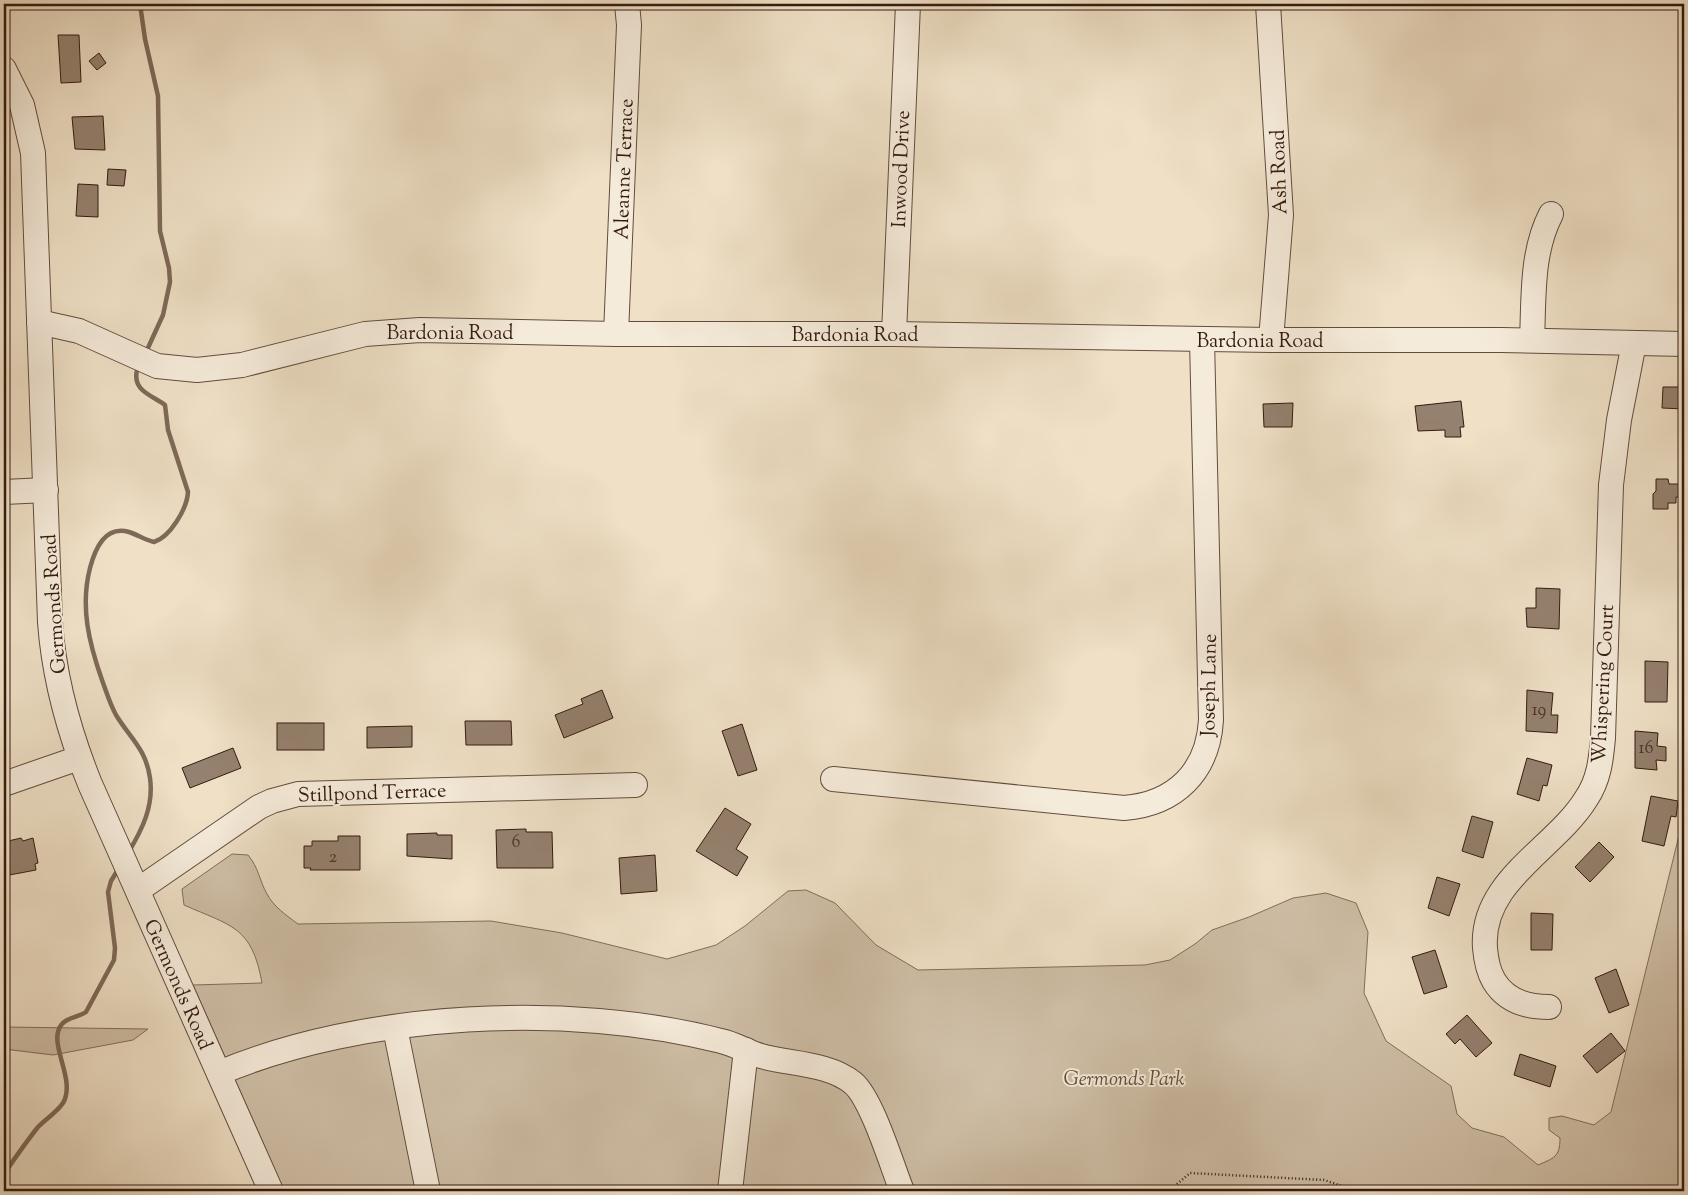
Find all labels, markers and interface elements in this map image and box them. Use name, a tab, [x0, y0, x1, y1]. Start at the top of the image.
street label: Aleanne Terrace	[609, 98, 642, 240]
street label: Inwood Drive	[886, 110, 919, 228]
street label: Ash Road	[1265, 129, 1296, 215]
street label: Bardonia Road	[386, 320, 514, 349]
street label: Bardonia Road	[791, 322, 919, 351]
street label: Bardonia Road	[1196, 328, 1324, 357]
street label: Germonds Road	[36, 533, 75, 675]
street label: Whispering Court	[1586, 604, 1623, 764]
street label: Joseph Lane	[1195, 633, 1226, 738]
house number: 19	[1532, 698, 1547, 724]
house number: 16	[1638, 736, 1654, 762]
street label: Stillpond Terrace	[297, 777, 447, 812]
house number: 6	[512, 830, 521, 856]
house number: 2	[329, 845, 338, 871]
street label: Germonds Road	[135, 915, 219, 1055]
park label: Germonds Park	[1063, 1066, 1185, 1095]

